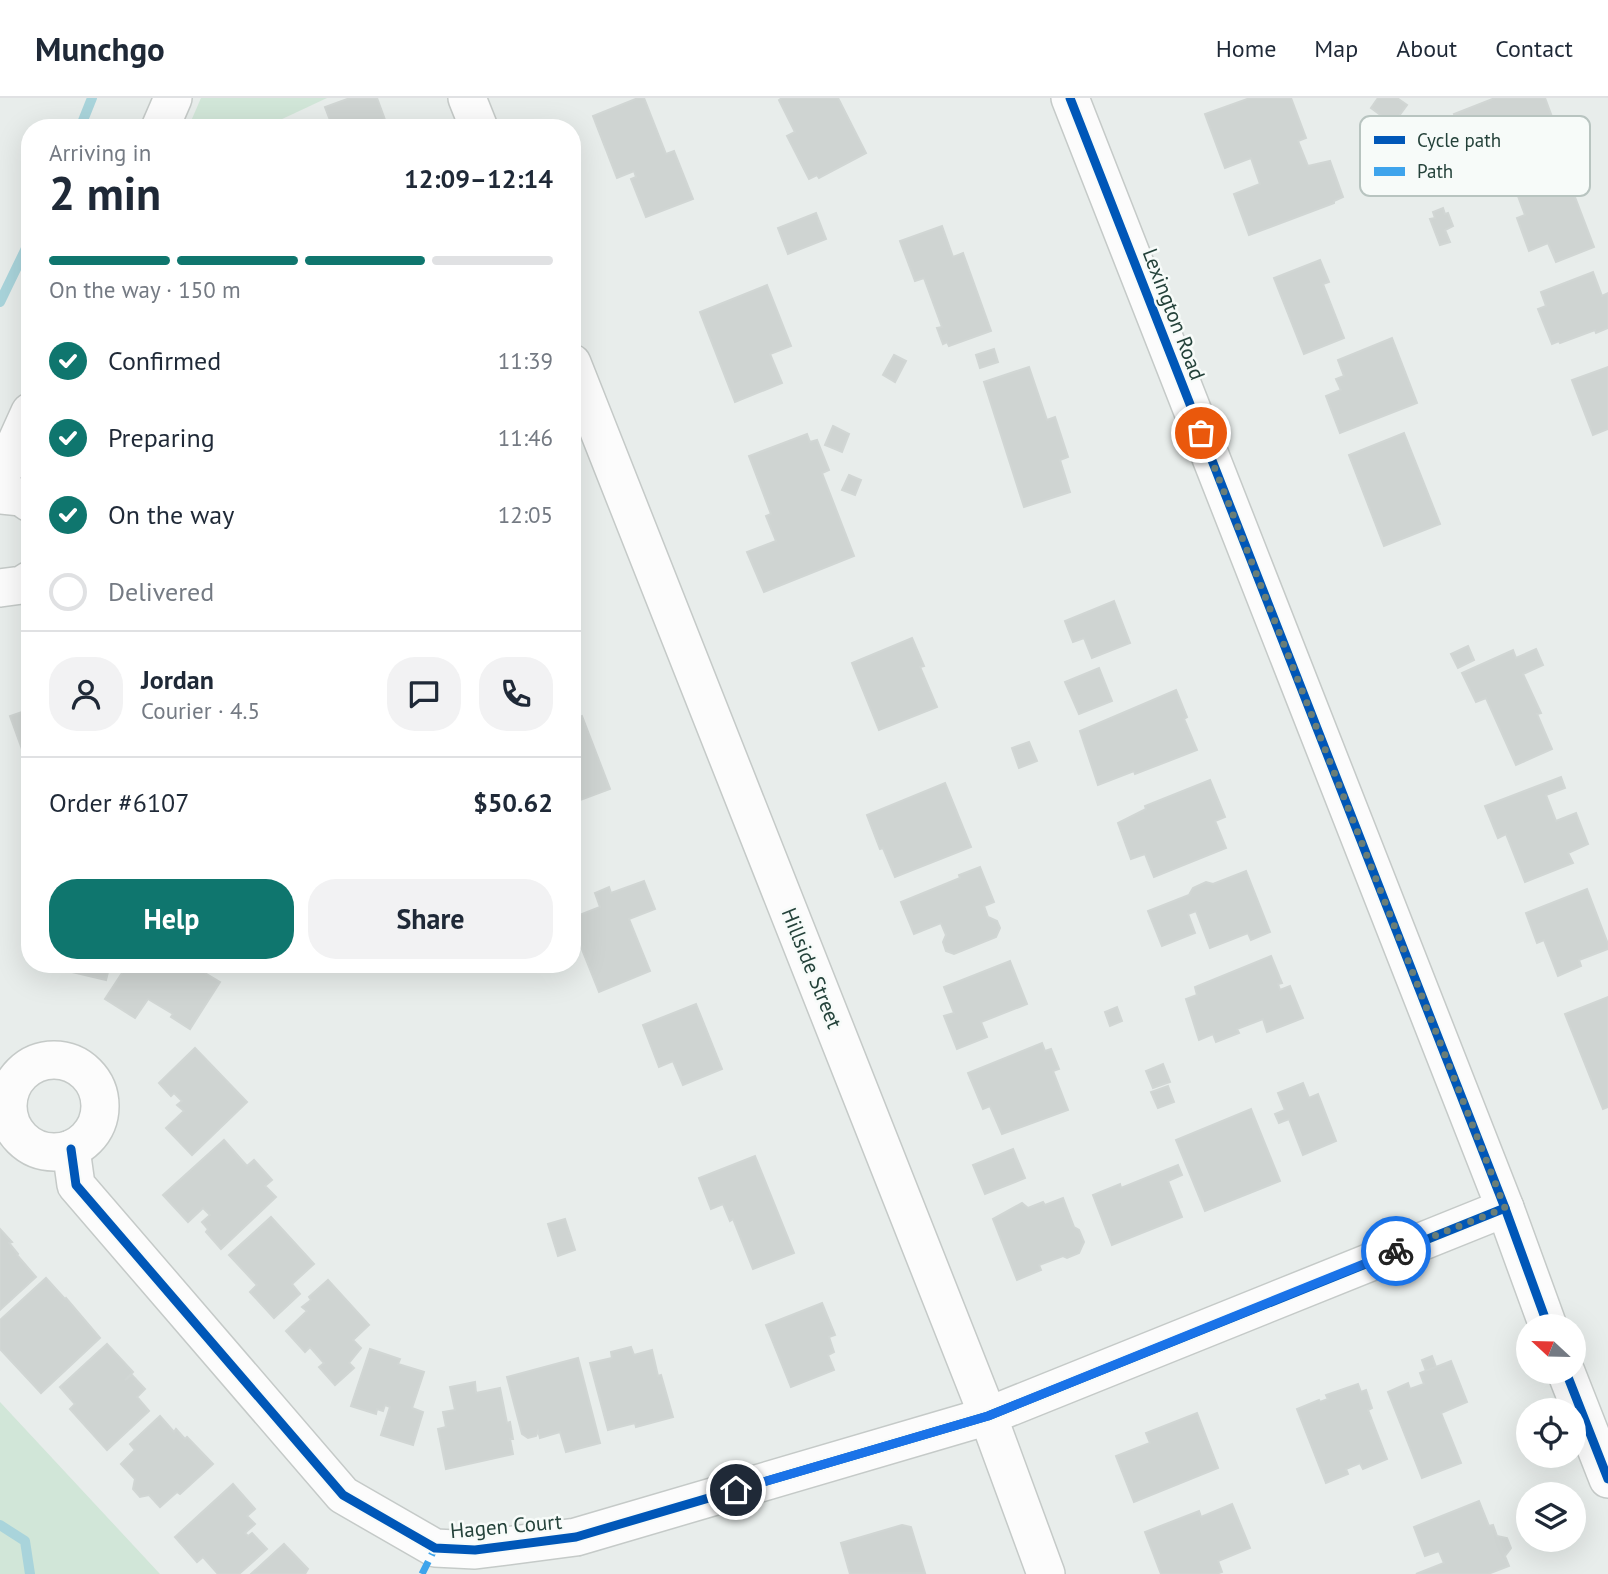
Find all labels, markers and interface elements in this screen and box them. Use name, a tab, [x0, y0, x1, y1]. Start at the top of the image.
text: Munchgo	[35, 27, 165, 70]
text: Home	[1216, 33, 1276, 64]
text: Map	[1314, 33, 1358, 64]
text: About	[1396, 33, 1457, 64]
text: Contact	[1495, 33, 1573, 64]
legend	[1360, 116, 1590, 196]
text: Cycle path	[1417, 128, 1501, 152]
text: Arriving in	[49, 138, 151, 167]
text: Path	[1417, 159, 1453, 183]
text: 12:09–12:14	[404, 162, 553, 195]
text: 2 min	[49, 163, 161, 223]
street label: Lexington Road	[1137, 244, 1211, 384]
text: On the way · 150 m	[49, 275, 241, 304]
icon: check	[49, 342, 87, 380]
text: Confirmed	[108, 344, 221, 377]
text: 11:39	[498, 346, 553, 375]
pin	[1171, 403, 1231, 463]
icon: bag	[1182, 414, 1220, 452]
icon: check	[49, 419, 87, 457]
text: Preparing	[108, 421, 215, 454]
text: 11:46	[498, 423, 553, 452]
icon: check	[49, 496, 87, 534]
text: On the way	[108, 498, 234, 531]
text: 12:05	[498, 500, 553, 529]
text: Delivered	[108, 575, 214, 608]
button: person	[49, 657, 123, 731]
button: chat	[387, 657, 461, 731]
button: phone	[479, 657, 553, 731]
text: Jordan	[141, 663, 214, 696]
text: Courier · 4.5	[141, 696, 260, 725]
text: Order #6107	[49, 786, 189, 819]
text: $50.62	[473, 786, 553, 819]
button: Help	[49, 879, 294, 959]
button: Share	[308, 879, 553, 959]
street label: Hillside Street	[776, 904, 848, 1032]
courier	[1361, 1216, 1431, 1286]
icon: bike	[1377, 1232, 1415, 1270]
north arrow	[1516, 1314, 1586, 1384]
map controls	[1516, 1314, 1586, 1552]
button: locate	[1516, 1398, 1586, 1468]
pin	[706, 1460, 766, 1520]
icon: home	[717, 1471, 755, 1509]
button: layers	[1516, 1482, 1586, 1552]
street label: Hagen Court	[449, 1508, 563, 1544]

